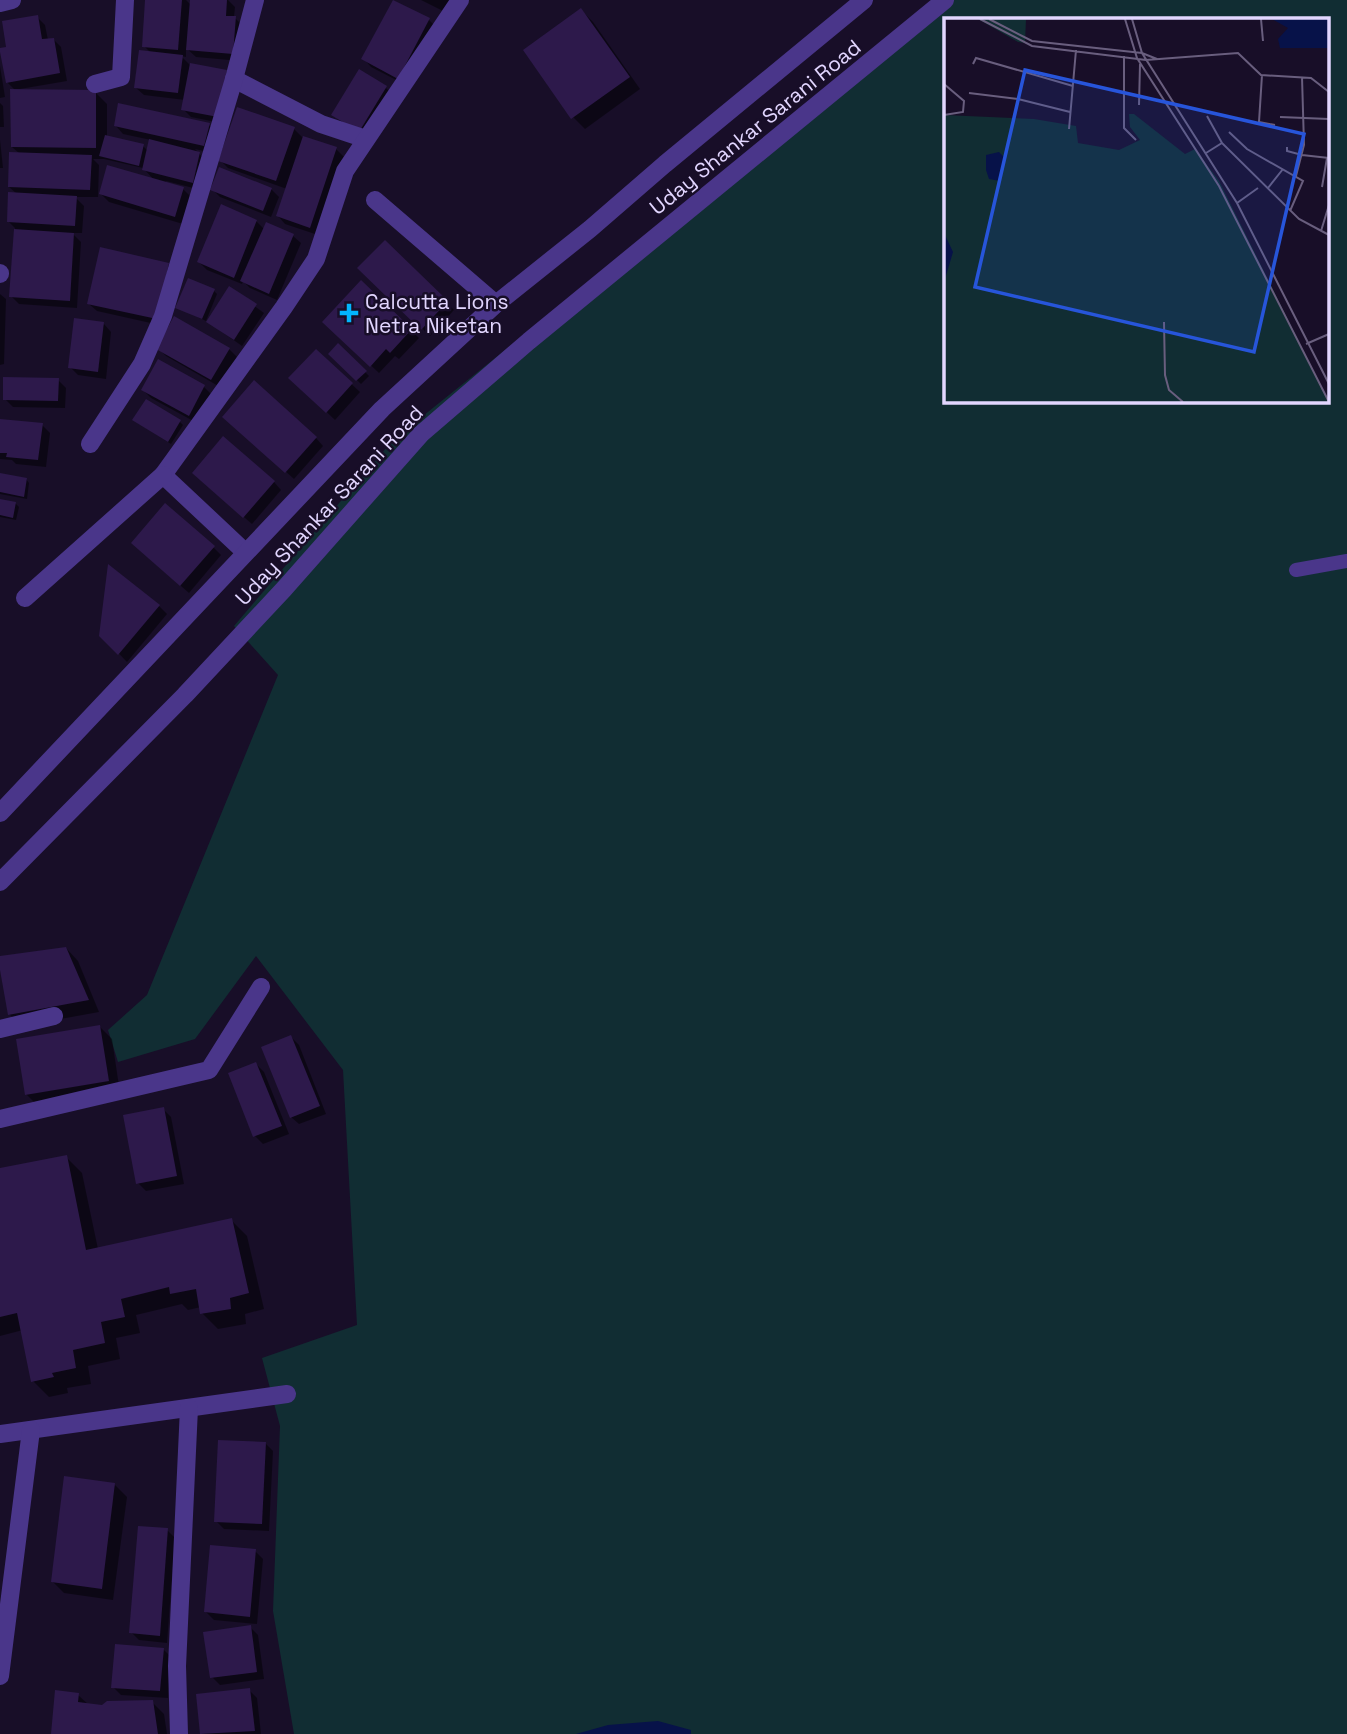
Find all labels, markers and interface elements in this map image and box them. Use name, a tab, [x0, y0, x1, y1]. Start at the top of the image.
inset map	[944, 18, 1330, 402]
street label: Uday Shankar Sarani Road	[644, 33, 866, 221]
place label: Calcutta Lions Netra Niketan	[365, 288, 509, 339]
marker: Calcutta Lions Netra Niketan	[339, 303, 359, 323]
street label: Uday Shankar Sarani Road	[229, 399, 429, 611]

